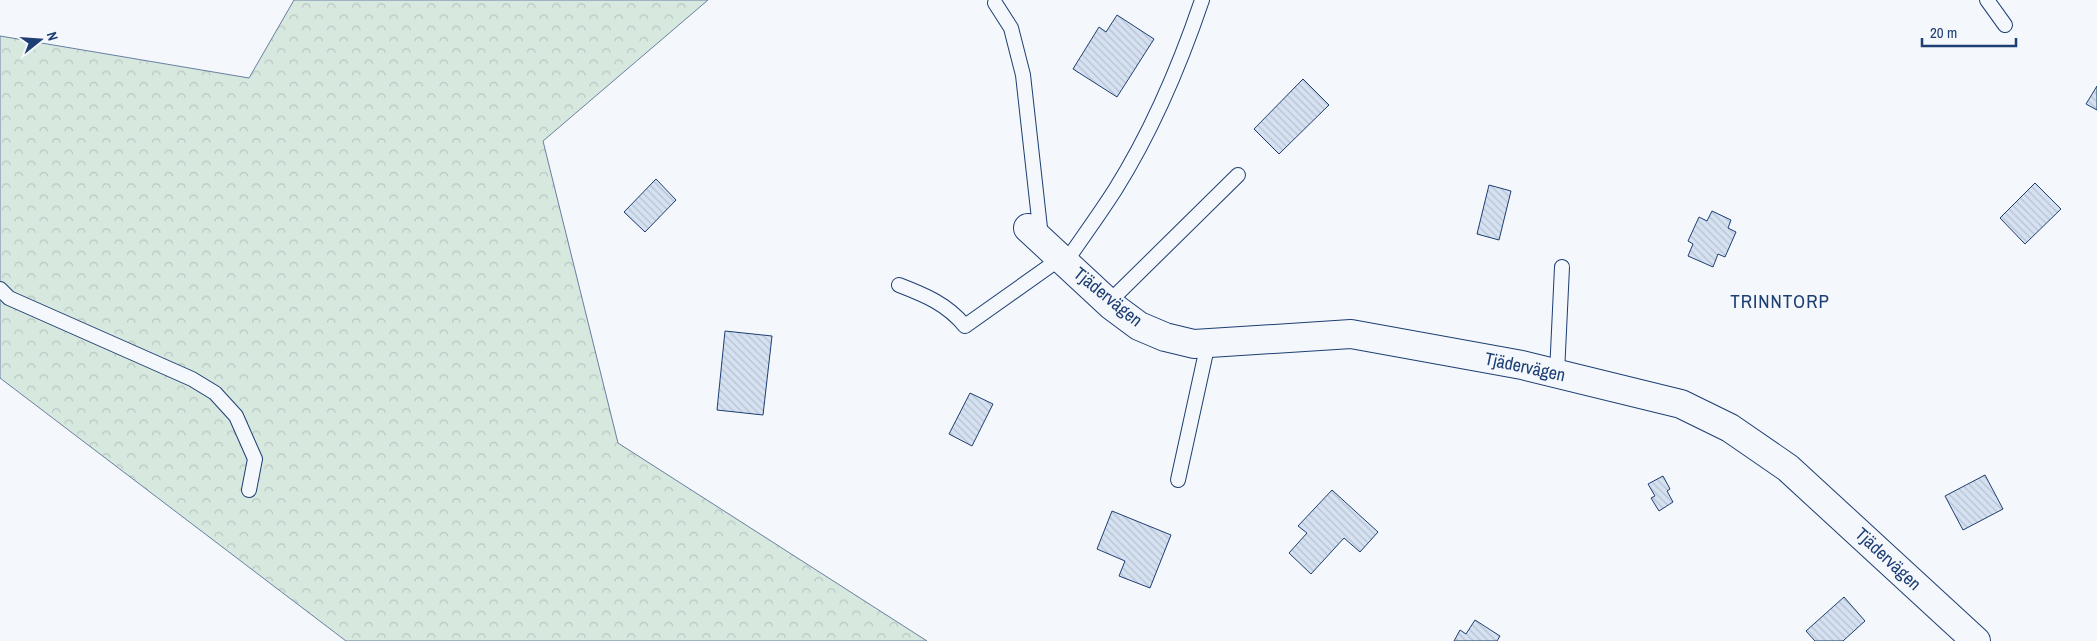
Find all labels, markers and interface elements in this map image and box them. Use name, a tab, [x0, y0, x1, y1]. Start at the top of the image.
north arrow	[15, 15, 65, 65]
scale bar	[1922, 15, 2016, 47]
text: 20 m	[1930, 22, 1957, 43]
text: N	[43, 30, 62, 43]
street label: Tjädervägen	[1069, 261, 1148, 332]
district label: TRINNTORP	[1730, 288, 1830, 314]
street label: Tjädervägen	[1482, 346, 1568, 387]
street label: Tjädervägen	[1850, 522, 1927, 596]

